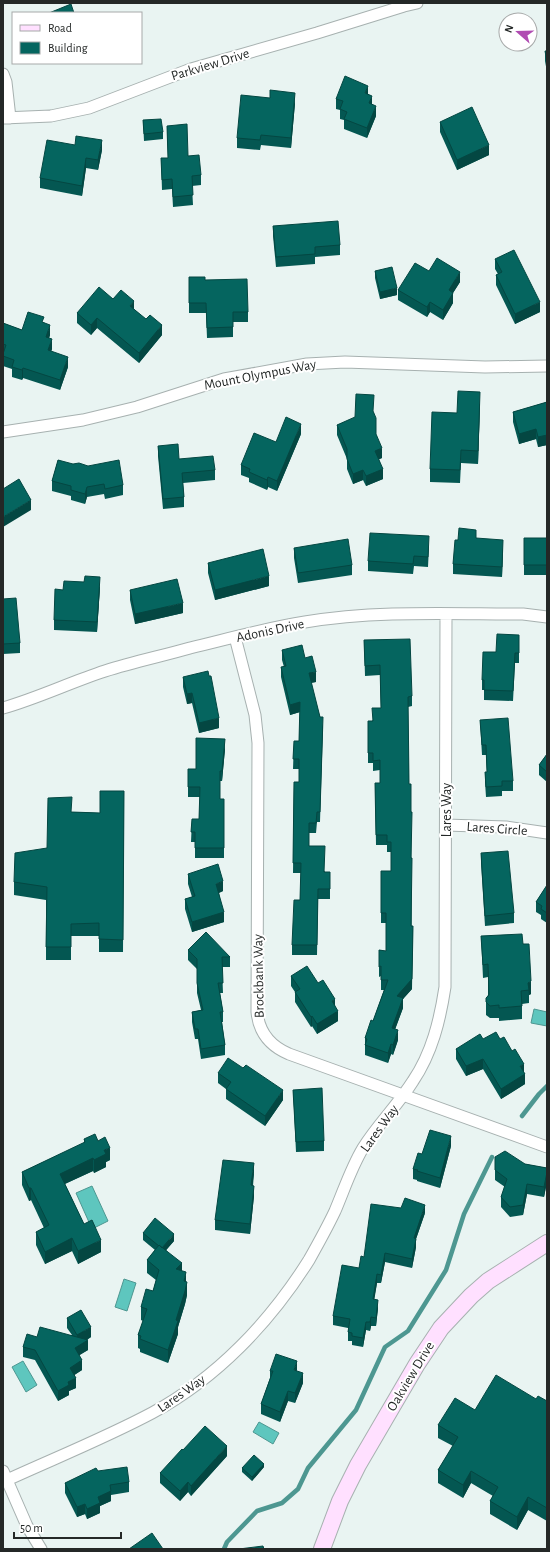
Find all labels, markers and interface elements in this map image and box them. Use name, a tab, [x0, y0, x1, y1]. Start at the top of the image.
legend	[12, 12, 142, 64]
north arrow	[498, 12, 538, 52]
text: Road	[48, 22, 72, 34]
text: N	[503, 23, 516, 34]
text: Building	[48, 42, 88, 54]
street label: Parkview Drive	[170, 46, 251, 83]
street label: Mount Olympus Way	[203, 357, 317, 393]
street label: Adonis Drive	[235, 617, 305, 645]
street label: Lares Way	[440, 783, 454, 837]
street label: Lares Circle	[466, 820, 528, 838]
street label: Brockbank Way	[251, 934, 267, 1018]
street label: Lares Way	[358, 1102, 402, 1155]
street label: Oakview Drive	[385, 1339, 437, 1414]
street label: Lares Way	[155, 1372, 208, 1415]
scale bar	[14, 1514, 121, 1540]
text: 50 m	[20, 1522, 43, 1534]

